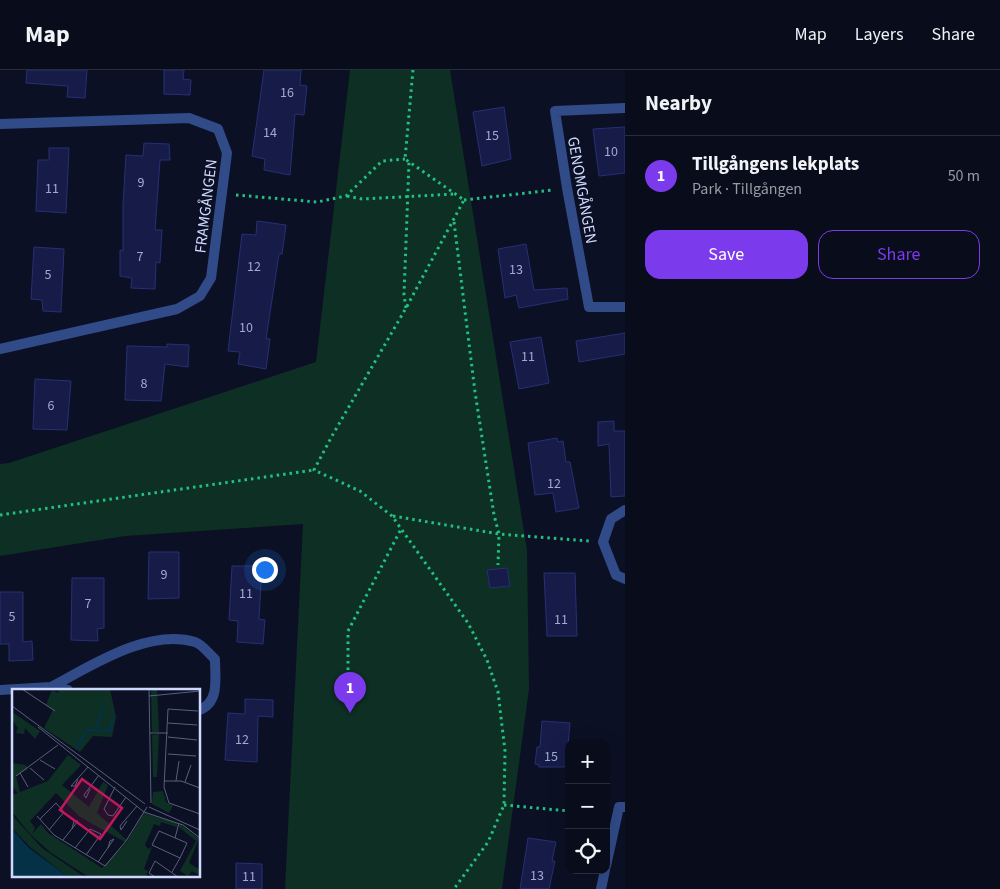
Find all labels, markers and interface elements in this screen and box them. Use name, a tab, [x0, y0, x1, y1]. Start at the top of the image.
text: Map	[25, 17, 70, 52]
text: Map	[795, 22, 827, 47]
text: Layers	[855, 22, 904, 47]
text: Share	[932, 22, 975, 47]
house number: 16	[280, 83, 294, 103]
text: Nearby	[645, 88, 712, 118]
house number: 14	[263, 123, 277, 143]
house number: 15	[485, 126, 499, 146]
street label: GENOMGÅNGEN	[562, 135, 602, 245]
house number: 10	[604, 142, 618, 162]
text: Tillgångens lekplats	[692, 151, 859, 178]
street label: FRAMGÅNGEN	[189, 158, 223, 255]
text: 1	[657, 165, 665, 187]
text: 50 m	[948, 165, 980, 187]
house number: 9	[138, 173, 145, 193]
text: Park · Tillgången	[692, 178, 802, 200]
house number: 11	[45, 179, 59, 199]
button: Save	[645, 230, 808, 279]
button: Share	[818, 230, 980, 279]
house number: 7	[137, 247, 144, 267]
house number: 12	[247, 257, 261, 277]
house number: 13	[509, 260, 523, 280]
house number: 5	[45, 265, 52, 285]
house number: 10	[239, 318, 253, 338]
house number: 11	[521, 347, 535, 367]
house number: 8	[141, 374, 148, 394]
house number: 6	[48, 396, 55, 416]
house number: 12	[547, 474, 561, 494]
your location	[252, 557, 278, 583]
house number: 9	[161, 565, 168, 585]
house number: 11	[239, 584, 253, 604]
house number: 7	[85, 594, 92, 614]
house number: 5	[9, 607, 16, 627]
house number: 11	[554, 610, 568, 630]
pin: 1	[334, 672, 366, 713]
inset map	[12, 689, 200, 876]
house number: 12	[235, 730, 249, 750]
map controls	[565, 739, 610, 874]
button: +	[565, 739, 610, 784]
house number: 15	[544, 747, 558, 767]
button: −	[565, 784, 610, 829]
button: locate	[565, 829, 610, 874]
house number: 13	[530, 866, 544, 886]
house number: 11	[242, 867, 256, 887]

